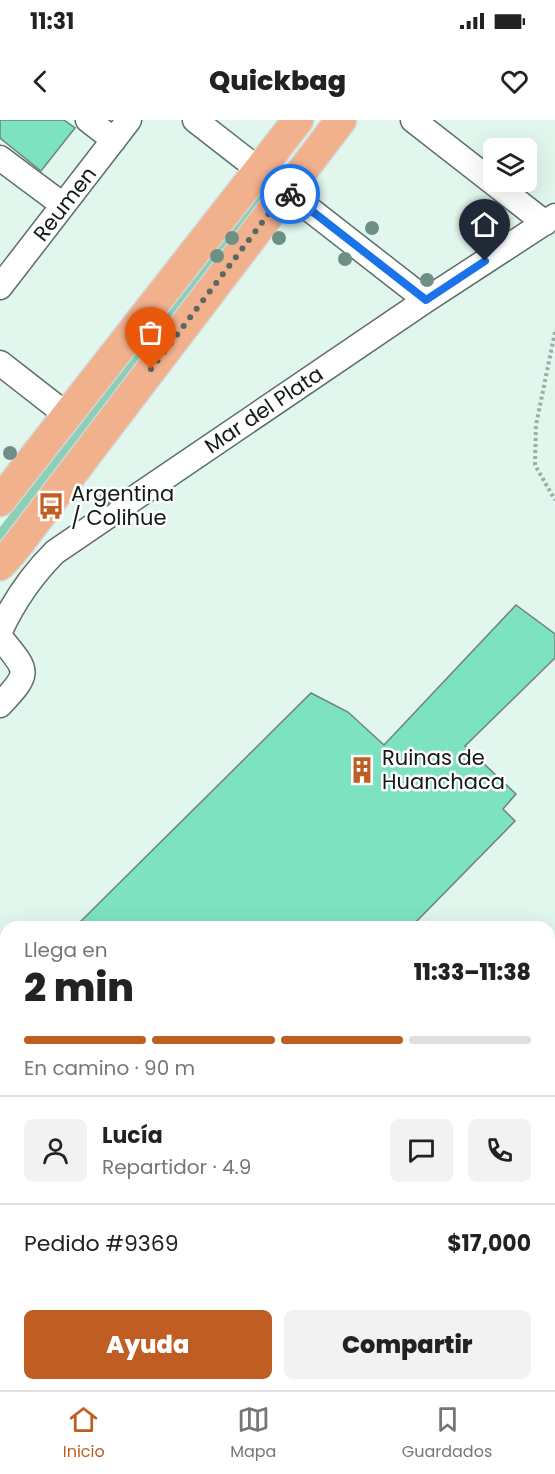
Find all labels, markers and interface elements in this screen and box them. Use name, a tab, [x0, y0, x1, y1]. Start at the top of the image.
text: 11:31	[30, 6, 74, 37]
text: Quickbag	[209, 62, 346, 99]
icon: back	[24, 65, 57, 98]
icon: heart	[498, 65, 531, 98]
map controls	[483, 138, 537, 192]
button: layers	[483, 138, 537, 192]
street label: Reumen	[26, 160, 103, 247]
courier	[260, 164, 320, 224]
icon: bike	[274, 178, 307, 211]
pin	[459, 199, 510, 261]
icon: home	[468, 208, 501, 241]
pin	[125, 307, 176, 369]
icon: bag	[134, 316, 167, 349]
street label: Mar del Plata	[199, 359, 329, 460]
place label: Argentina / Colihue	[71, 479, 174, 532]
bus stop icon: Argentina / Colihue	[36, 491, 66, 521]
place label: Ruinas de Huanchaca	[382, 743, 505, 796]
building icon: Ruinas de Huanchaca	[347, 755, 377, 785]
text: Llega en	[24, 936, 108, 964]
text: 11:33–11:38	[414, 957, 531, 988]
text: 2 min	[24, 960, 134, 1015]
text: En camino · 90 m	[24, 1054, 195, 1082]
button: person	[24, 1119, 87, 1182]
button: chat	[390, 1119, 453, 1182]
button: phone	[468, 1119, 531, 1182]
text: Lucía	[102, 1120, 163, 1151]
text: Repartidor · 4.9	[102, 1153, 251, 1181]
text: Pedido #9369	[24, 1228, 179, 1259]
text: $17,000	[447, 1228, 531, 1259]
button: Ayuda	[24, 1310, 272, 1379]
button: Compartir	[284, 1310, 531, 1379]
tab: Inicio	[63, 1403, 105, 1464]
tab: Mapa	[230, 1403, 276, 1464]
tab: Guardados	[402, 1403, 492, 1464]

